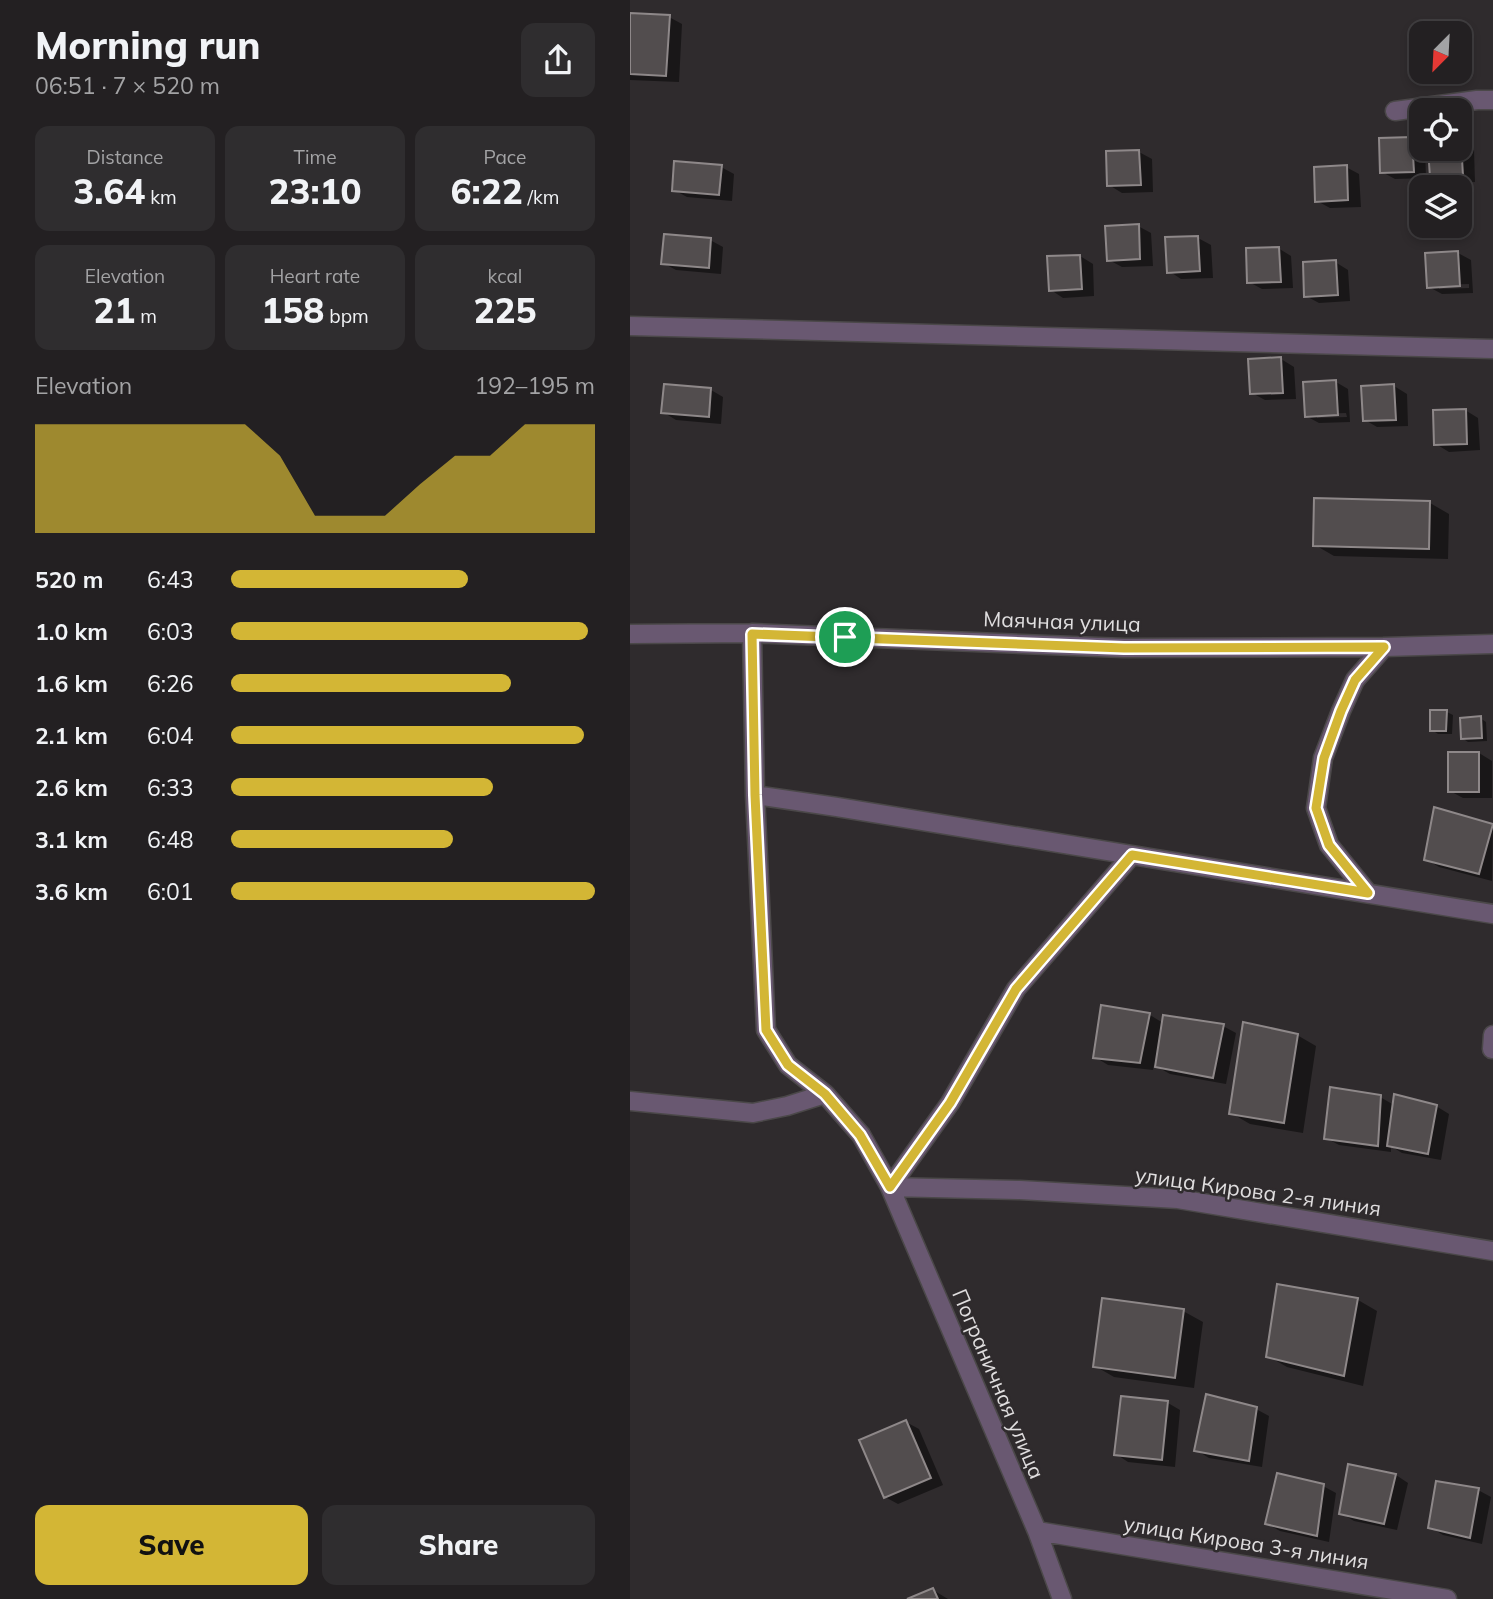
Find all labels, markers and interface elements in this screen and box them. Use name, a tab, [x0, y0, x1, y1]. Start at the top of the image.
text: Morning run	[35, 21, 261, 69]
north arrow	[1409, 21, 1472, 84]
map controls	[1409, 21, 1472, 238]
button: share	[521, 23, 595, 97]
text: 06:51 · 7 × 520 m	[35, 71, 220, 100]
button: locate	[1409, 98, 1472, 161]
text: Distance	[87, 145, 163, 169]
text: Time	[293, 145, 337, 169]
text: Pace	[484, 145, 526, 169]
text: 3.64	[73, 169, 145, 213]
text: 23:10	[268, 169, 362, 213]
text: 6:22	[451, 169, 523, 213]
button: layers	[1409, 175, 1472, 238]
text: km	[145, 185, 177, 209]
text: /km	[523, 185, 559, 209]
text: Elevation	[85, 264, 165, 288]
text: Heart rate	[270, 264, 360, 288]
text: kcal	[488, 264, 522, 288]
text: 21	[93, 288, 135, 332]
text: 158	[261, 288, 324, 332]
text: 225	[473, 288, 537, 332]
text: m	[135, 304, 157, 328]
text: bpm	[324, 304, 369, 328]
text: Elevation	[35, 371, 132, 400]
text: 192–195 m	[474, 371, 595, 400]
text: 520 m	[35, 565, 103, 594]
text: 6:43	[147, 565, 194, 594]
street label: Маячная улица	[983, 605, 1141, 637]
pin	[815, 607, 875, 667]
text: 1.0 km	[35, 617, 108, 646]
text: 6:03	[147, 617, 194, 646]
icon: arrive	[826, 618, 864, 656]
text: 1.6 km	[35, 669, 108, 698]
text: 6:26	[147, 669, 194, 698]
text: 2.1 km	[35, 721, 108, 750]
text: 6:04	[147, 721, 194, 750]
text: 2.6 km	[35, 773, 108, 802]
text: 6:33	[147, 773, 194, 802]
text: 3.1 km	[35, 825, 108, 854]
text: 6:48	[147, 825, 194, 854]
text: 3.6 km	[35, 877, 108, 906]
text: 6:01	[147, 877, 194, 906]
street label: улица Кирова 2-я линия	[1134, 1161, 1383, 1221]
street label: Пограничная улица	[947, 1285, 1051, 1482]
button: Save	[35, 1505, 308, 1585]
button: Share	[322, 1505, 595, 1585]
street label: улица Кирова 3-я линия	[1122, 1510, 1371, 1574]

